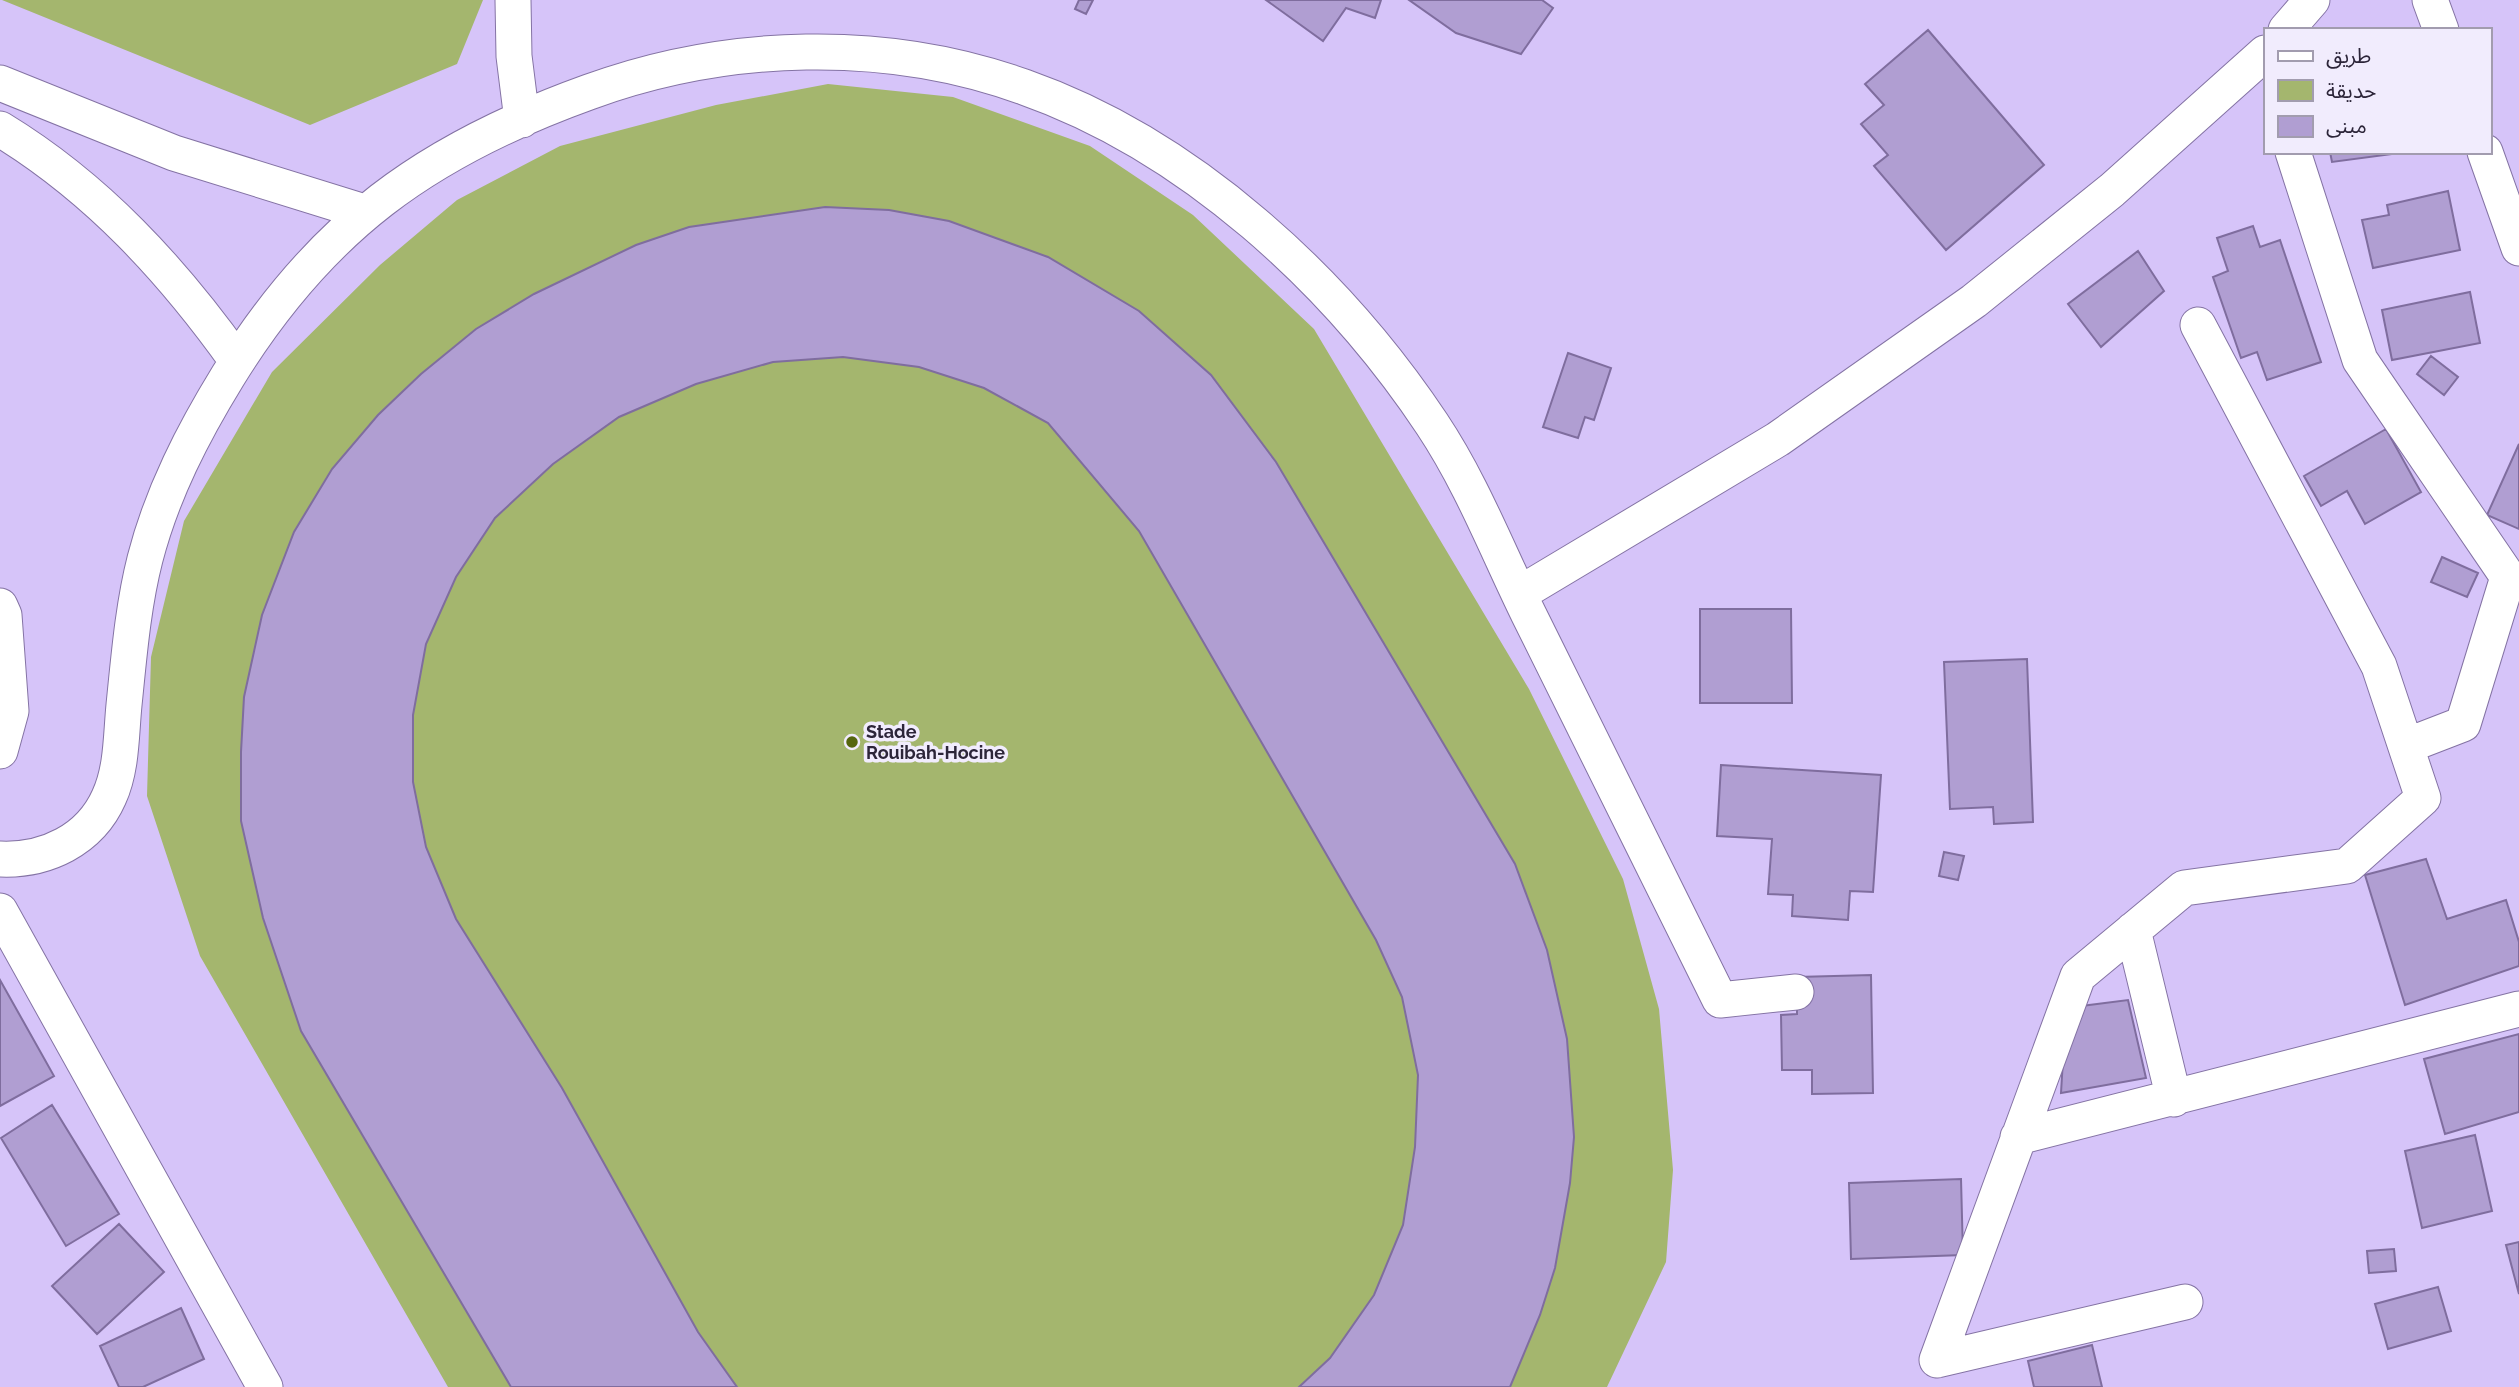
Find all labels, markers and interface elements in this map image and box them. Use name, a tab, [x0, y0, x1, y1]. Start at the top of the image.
legend	[2264, 28, 2491, 154]
text: طريق	[2326, 43, 2371, 69]
text: حديقة	[2326, 78, 2376, 103]
text: مبنى	[2326, 113, 2367, 138]
place label: Stade Rouibah-Hocine	[866, 721, 1005, 763]
marker: Stade Rouibah-Hocine	[844, 734, 860, 750]

